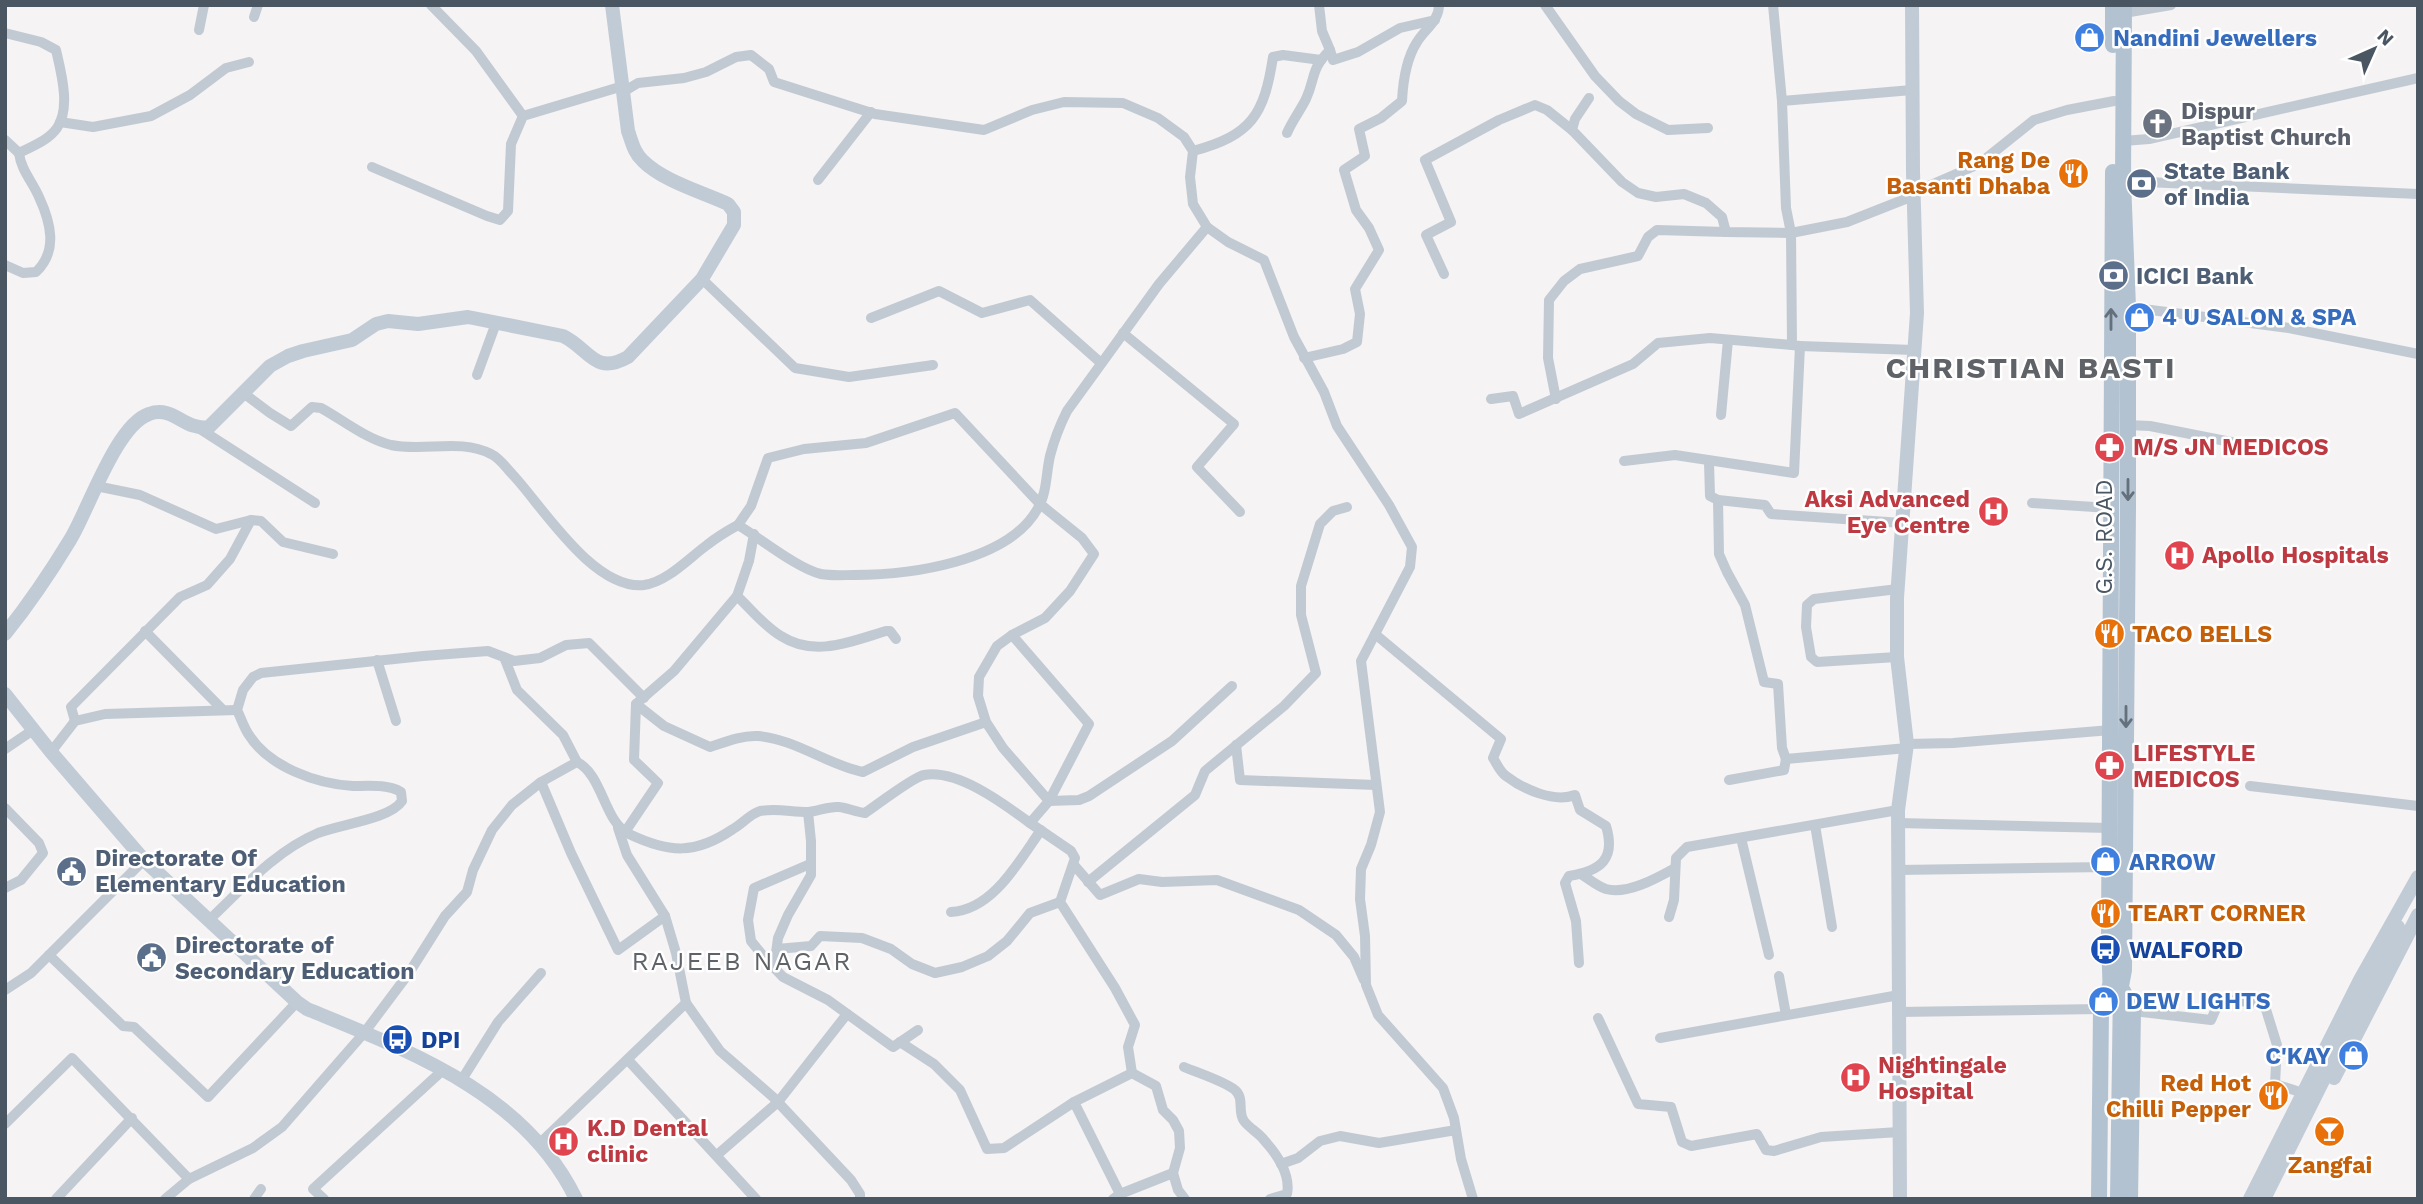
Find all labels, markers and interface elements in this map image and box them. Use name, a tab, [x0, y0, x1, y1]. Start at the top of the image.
north arrow	[2339, 14, 2409, 84]
shop icon: Nandini Jewellers	[2073, 21, 2107, 55]
text: N	[2373, 24, 2399, 50]
place label: Nandini Jewellers	[2113, 25, 2317, 52]
place label: Dispur Baptist Church	[2181, 98, 2351, 151]
church icon: Dispur Baptist Church	[2141, 107, 2175, 141]
place label: Rang De Basanti Dhaba	[1886, 147, 2051, 200]
restaurant icon: Rang De Basanti Dhaba	[2056, 156, 2090, 190]
place label: State Bank of India	[2164, 158, 2290, 211]
bank icon: State Bank of India	[2124, 167, 2158, 201]
bank icon: ICICI Bank	[2096, 259, 2130, 293]
place label: ICICI Bank	[2136, 263, 2254, 290]
shop icon: 4 U SALON & SPA	[2122, 300, 2156, 334]
place label: 4 U SALON & SPA	[2162, 304, 2357, 331]
one-way arrow	[2104, 308, 2118, 331]
district label: CHRISTIAN BASTI	[1886, 350, 2176, 385]
pharmacy icon: M/S JN MEDICOS	[2093, 430, 2127, 464]
place label: M/S JN MEDICOS	[2133, 434, 2329, 461]
one-way arrow	[2121, 478, 2134, 501]
street label: G.S. ROAD	[2091, 479, 2118, 595]
place label: Aksi Advanced Eye Centre	[1805, 486, 1970, 539]
hospital icon: Aksi Advanced Eye Centre	[1976, 495, 2010, 529]
hospital icon: Apollo Hospitals	[2162, 538, 2196, 572]
place label: Apollo Hospitals	[2202, 542, 2389, 569]
restaurant icon: TACO BELLS	[2092, 617, 2126, 651]
place label: TACO BELLS	[2132, 621, 2272, 648]
one-way arrow	[2119, 706, 2133, 729]
place label: LIFESTYLE MEDICOS	[2133, 740, 2255, 793]
pharmacy icon: LIFESTYLE MEDICOS	[2093, 749, 2127, 783]
place label: Directorate Of Elementary Education	[95, 845, 346, 898]
shop icon: ARROW	[2089, 845, 2123, 879]
place label: ARROW	[2129, 849, 2216, 876]
public building icon: Directorate Of Elementary Education	[55, 854, 89, 888]
restaurant icon: TEART CORNER	[2088, 896, 2122, 930]
place label: TEART CORNER	[2128, 900, 2306, 927]
place label: Directorate of Secondary Education	[175, 932, 415, 985]
bus stop icon: WALFORD	[2089, 933, 2123, 967]
place label: WALFORD	[2129, 937, 2243, 964]
public building icon: Directorate of Secondary Education	[135, 941, 169, 975]
district label: RAJEEB NAGAR	[631, 946, 853, 976]
shop icon: DEW LIGHTS	[2086, 984, 2120, 1018]
place label: DEW LIGHTS	[2126, 988, 2271, 1015]
bus stop icon: DPI	[381, 1023, 415, 1057]
place label: DPI	[421, 1027, 460, 1054]
shop icon: C'KAY	[2337, 1039, 2371, 1073]
place label: C'KAY	[2265, 1043, 2331, 1070]
place label: Nightingale Hospital	[1878, 1052, 2007, 1105]
hospital icon: Nightingale Hospital	[1838, 1061, 1872, 1095]
place label: Red Hot Chilli Pepper	[2106, 1070, 2251, 1123]
restaurant icon: Red Hot Chilli Pepper	[2257, 1079, 2291, 1113]
bar icon: Zangfai	[2313, 1114, 2347, 1148]
place label: K.D Dental clinic	[587, 1115, 708, 1168]
hospital icon: K.D Dental clinic	[547, 1124, 581, 1158]
place label: Zangfai	[2288, 1152, 2372, 1179]

